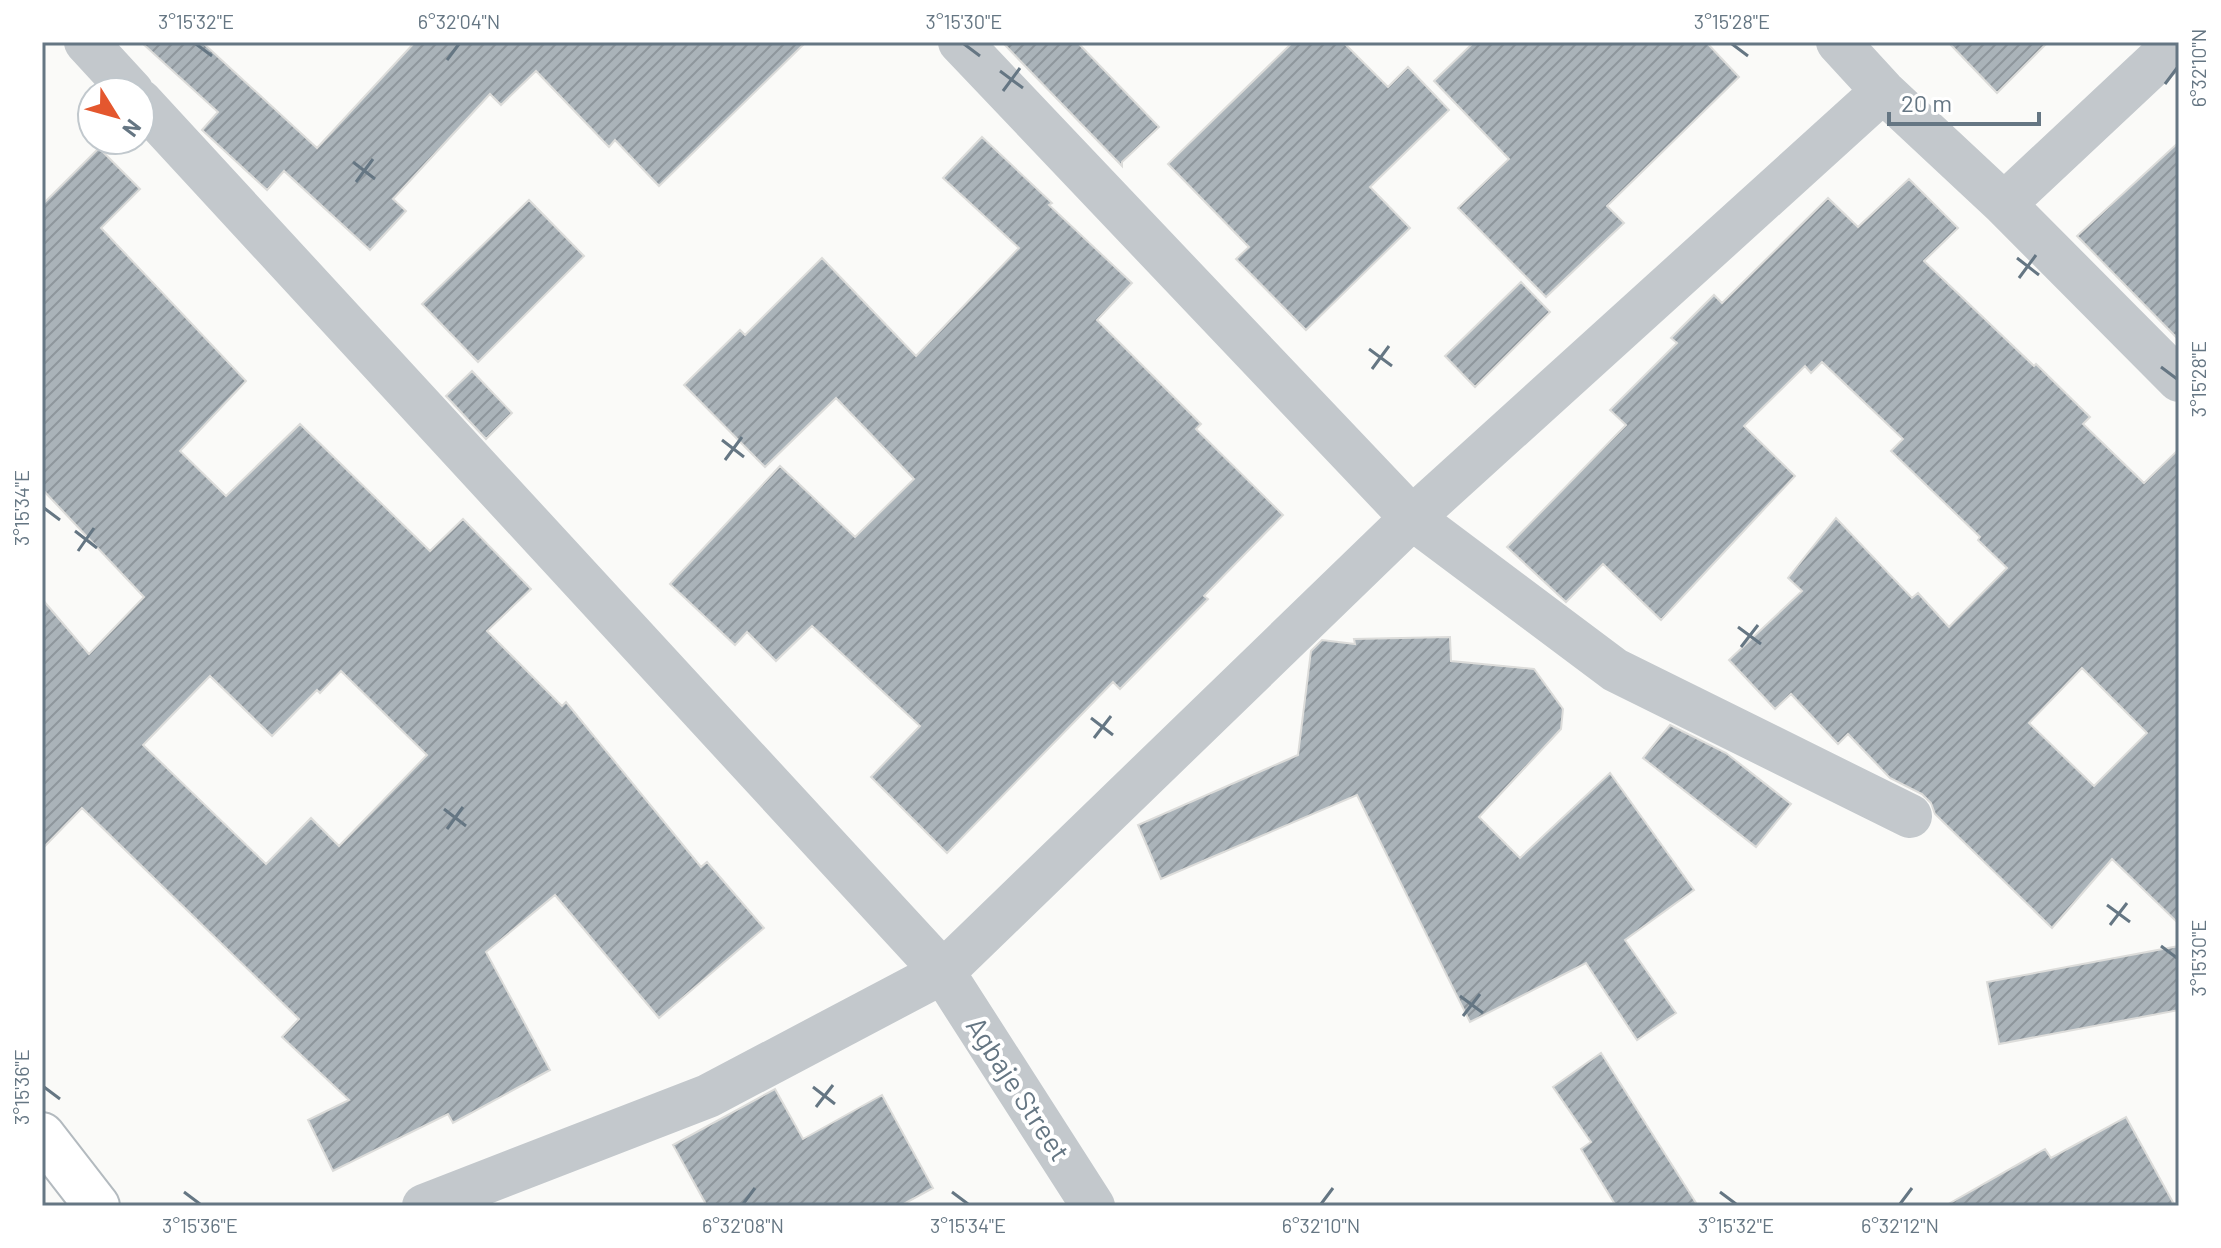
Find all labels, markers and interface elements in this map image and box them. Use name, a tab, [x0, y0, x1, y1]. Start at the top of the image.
text: 3°15'32"E	[158, 9, 234, 33]
text: 6°32'04"N	[418, 9, 500, 33]
text: 3°15'30"E	[926, 9, 1002, 33]
text: 3°15'28"E	[1694, 9, 1770, 33]
text: 6°32'10"N	[2186, 29, 2210, 107]
north arrow	[76, 76, 156, 156]
scale bar	[1889, 76, 2039, 126]
text: 20 m	[1901, 88, 1952, 117]
text: N	[118, 115, 148, 142]
text: 3°15'28"E	[2186, 341, 2210, 417]
text: 3°15'34"E	[9, 470, 33, 546]
text: 3°15'30"E	[2186, 920, 2210, 996]
street label: Agbaje Street	[960, 1010, 1078, 1167]
text: 3°15'36"E	[9, 1049, 33, 1125]
text: 3°15'36"E	[162, 1213, 238, 1237]
text: 6°32'08"N	[702, 1213, 784, 1237]
text: 3°15'34"E	[930, 1213, 1006, 1237]
text: 6°32'10"N	[1282, 1213, 1360, 1237]
text: 3°15'32"E	[1698, 1213, 1774, 1237]
text: 6°32'12"N	[1861, 1213, 1939, 1237]

